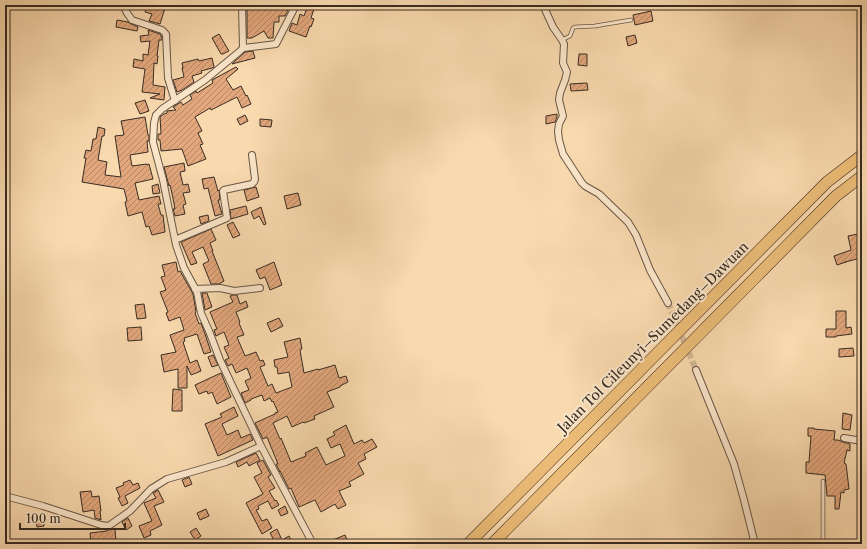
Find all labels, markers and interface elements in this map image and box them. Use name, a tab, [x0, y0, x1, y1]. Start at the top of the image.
street label: Jalan Tol Cileunyi–Sumedang–Dawuan	[552, 238, 752, 438]
scale bar	[20, 505, 125, 531]
text: 100 m	[26, 511, 61, 526]

